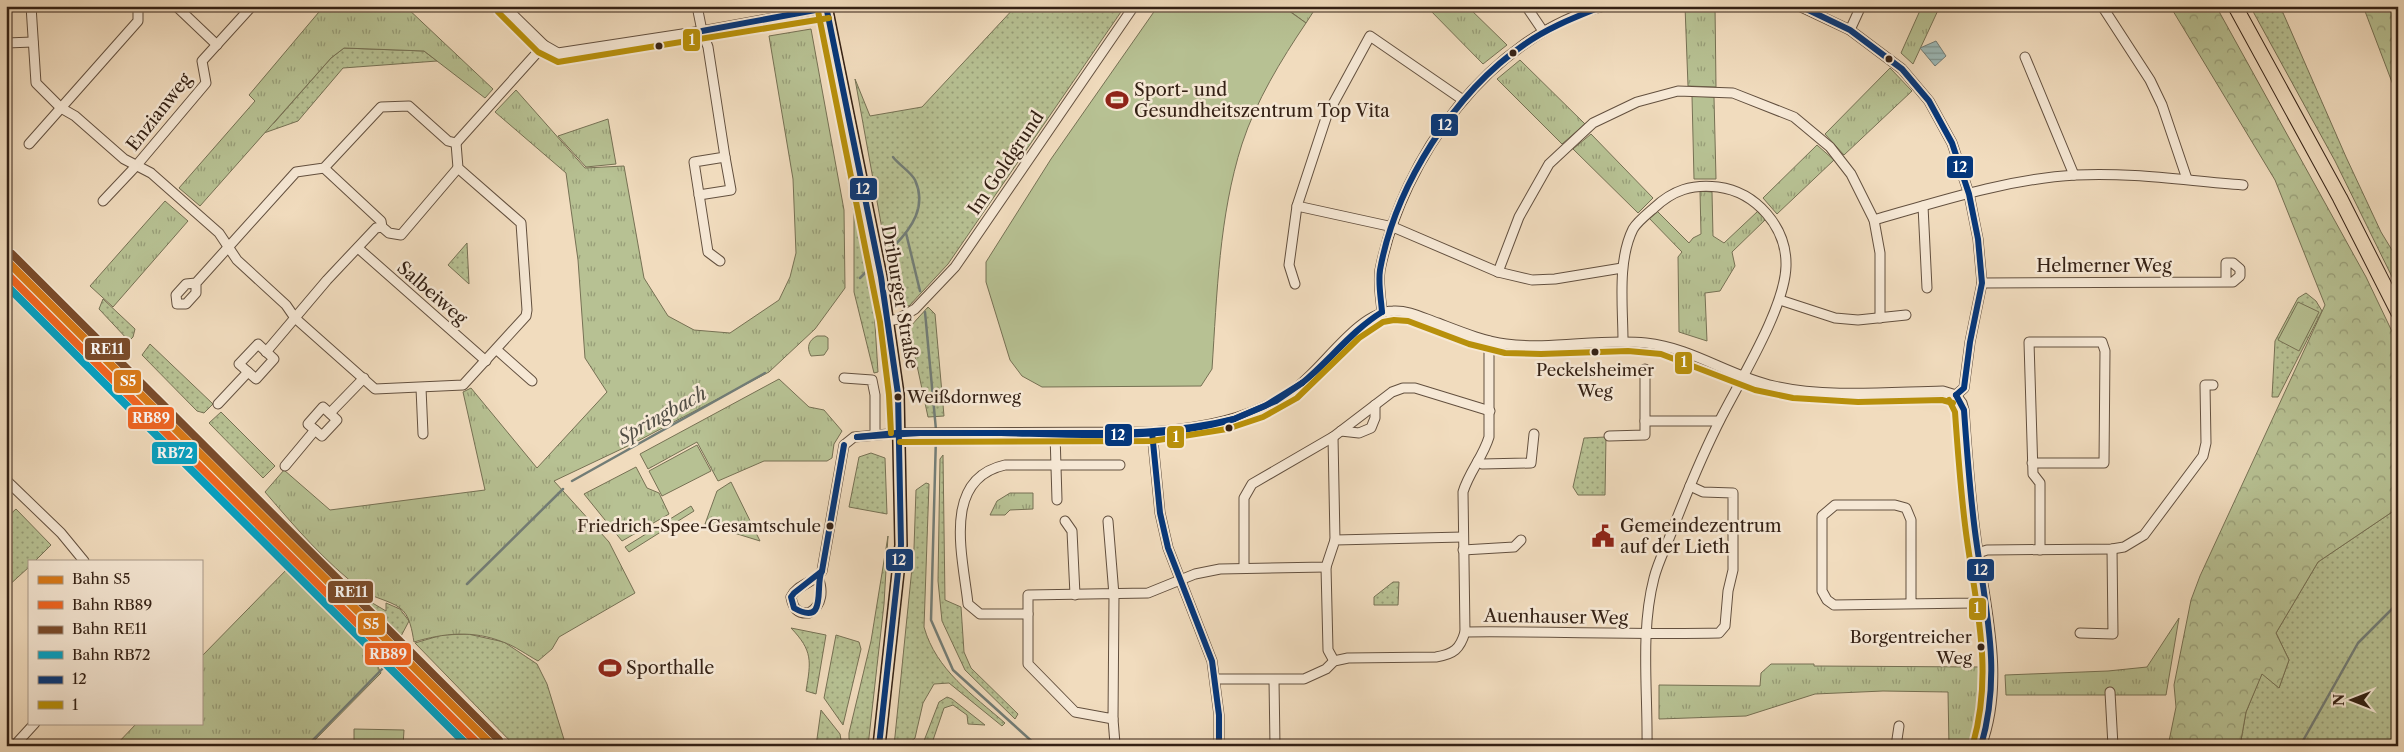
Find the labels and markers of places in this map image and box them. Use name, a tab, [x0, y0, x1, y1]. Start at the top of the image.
unlabelled marker	[654, 41, 664, 51]
unlabelled marker	[1508, 48, 1518, 58]
unlabelled marker	[1884, 54, 1894, 64]
place label: Sport- und Gesundheitszentrum Top Vita	[1134, 79, 1390, 122]
sports icon: Sport- und Gesundheitszentrum Top Vita	[1104, 87, 1130, 113]
marker: Peckelsheimer Weg	[1590, 347, 1600, 357]
place label: Peckelsheimer Weg	[1536, 360, 1654, 401]
place label: Weißdornweg	[906, 387, 1022, 407]
marker: Weißdornweg	[893, 392, 903, 402]
unlabelled marker	[1224, 423, 1234, 433]
place label: Gemeindezentrum auf der Lieth	[1620, 515, 1782, 558]
place label: Friedrich-Spee-Gesamtschule	[577, 516, 821, 536]
marker: Friedrich-Spee-Gesamtschule	[825, 521, 835, 531]
public building icon: Gemeindezentrum auf der Lieth	[1590, 523, 1616, 549]
place label: Borgentreicher Weg	[1850, 627, 1973, 668]
marker: Borgentreicher Weg	[1976, 642, 1986, 652]
sports icon: Sporthalle	[597, 655, 623, 681]
place label: Sporthalle	[626, 657, 714, 679]

